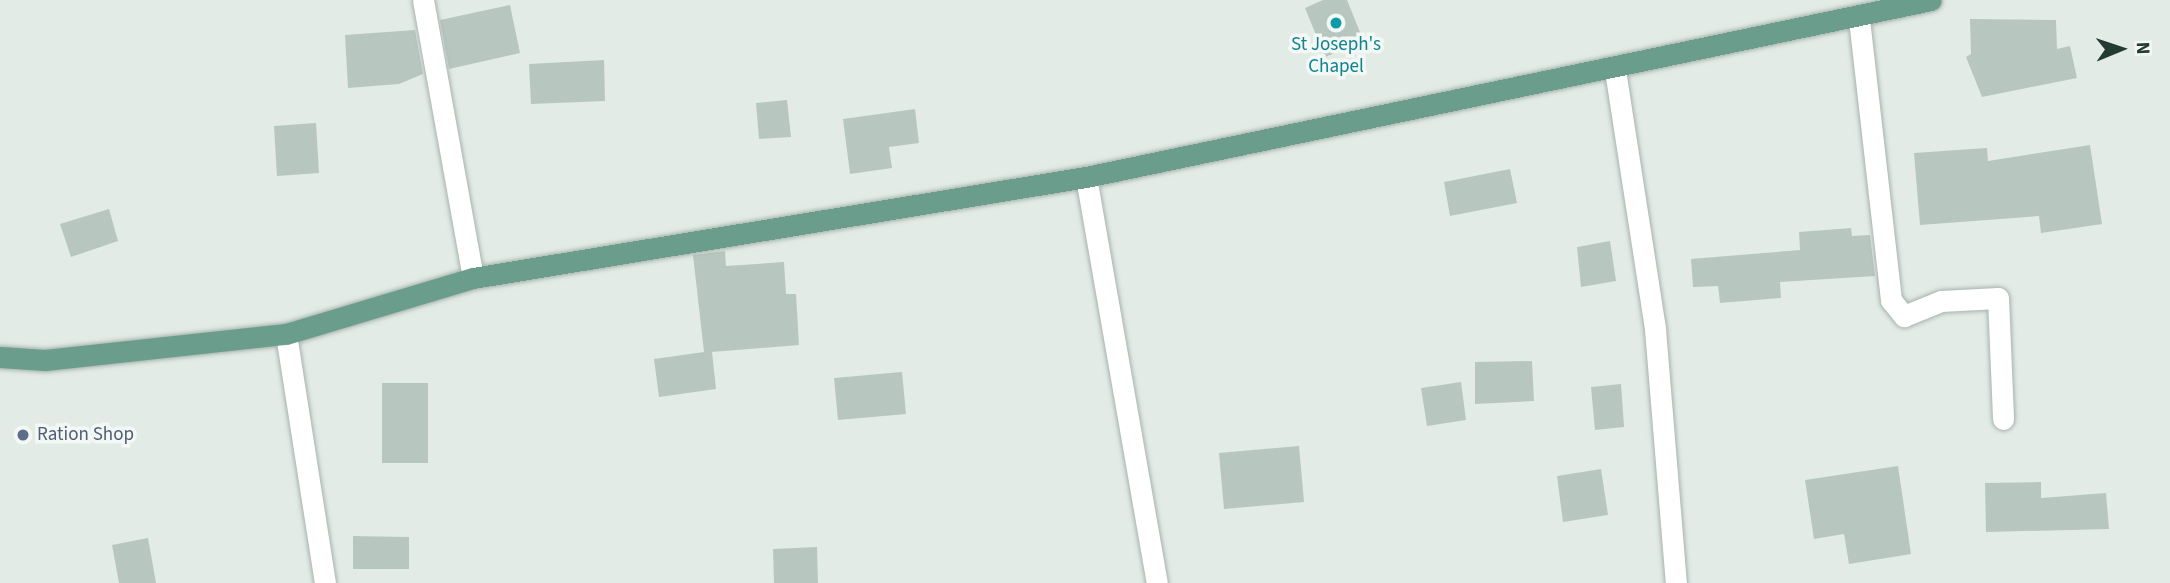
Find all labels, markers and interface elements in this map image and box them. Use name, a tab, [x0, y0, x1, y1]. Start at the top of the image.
north arrow	[2086, 14, 2156, 84]
marker: St Joseph's Chapel	[1328, 15, 1344, 31]
place label: St Joseph's Chapel	[1291, 34, 1381, 78]
text: N	[2129, 41, 2156, 55]
place label: Ration Shop	[37, 424, 134, 446]
marker: Ration Shop	[15, 427, 31, 443]

